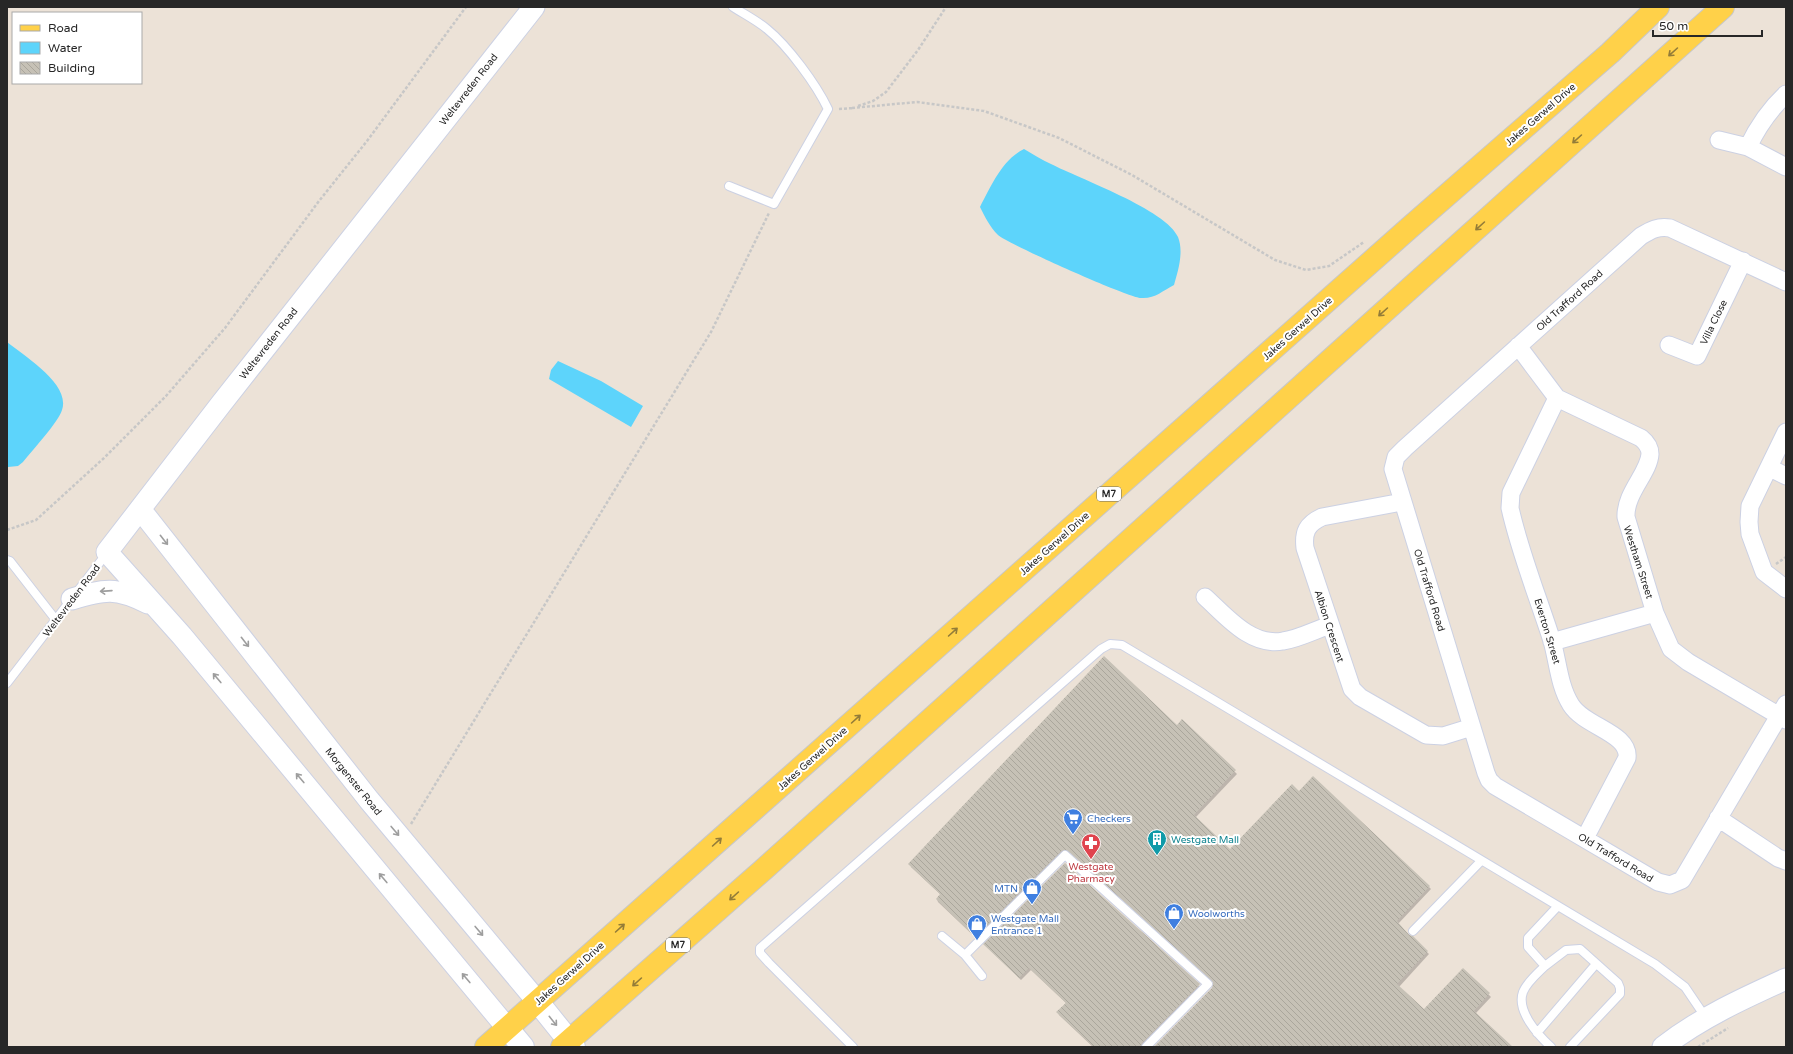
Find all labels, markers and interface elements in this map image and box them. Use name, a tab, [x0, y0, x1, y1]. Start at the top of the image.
legend	[12, 12, 142, 84]
scale bar	[1653, 12, 1762, 38]
text: 50 m	[1659, 19, 1688, 33]
text: Road	[48, 21, 78, 35]
text: Water	[48, 41, 83, 55]
one-way arrow	[1668, 47, 1679, 56]
street label: Weltevreden Road	[437, 51, 500, 128]
text: Building	[48, 61, 95, 75]
street label: Jakes Gerwel Drive	[1503, 81, 1578, 148]
one-way arrow	[1572, 134, 1582, 143]
one-way arrow	[1475, 221, 1485, 230]
street label: Old Trafford Road	[1534, 268, 1605, 334]
street label: Jakes Gerwel Drive	[1261, 294, 1335, 363]
street label: Villa Close	[1698, 298, 1730, 347]
street label: Weltevreden Road	[237, 305, 300, 382]
one-way arrow	[1378, 308, 1389, 317]
road number: M7	[1097, 487, 1121, 501]
street label: Jakes Gerwel Drive	[1018, 509, 1092, 578]
street label: Westham Street	[1621, 524, 1656, 600]
one-way arrow	[160, 534, 169, 545]
street label: Old Trafford Road	[1411, 548, 1447, 633]
street label: Weltevreden Road	[41, 562, 103, 639]
one-way arrow	[100, 587, 113, 594]
street label: Albion Crescent	[1312, 589, 1346, 664]
street label: Everton Street	[1531, 597, 1563, 666]
one-way arrow	[948, 628, 958, 637]
one-way arrow	[240, 636, 249, 647]
one-way arrow	[212, 672, 221, 683]
one-way arrow	[851, 714, 861, 723]
street label: Jakes Gerwel Drive	[776, 724, 850, 793]
street label: Morgenster Road	[322, 746, 384, 818]
one-way arrow	[295, 773, 304, 783]
supermarket icon: Checkers	[1062, 807, 1084, 835]
place label: Checkers	[1087, 813, 1131, 825]
one-way arrow	[391, 826, 400, 837]
building icon: Westgate Mall	[1146, 828, 1168, 856]
street label: Old Trafford Road	[1576, 831, 1655, 885]
pharmacy icon: Westgate Pharmacy	[1080, 832, 1102, 860]
place label: Westgate Mall	[1171, 834, 1239, 846]
one-way arrow	[712, 837, 722, 847]
place label: Westgate Pharmacy	[1067, 861, 1115, 885]
one-way arrow	[378, 873, 387, 883]
shop icon: MTN	[1021, 877, 1043, 905]
place label: MTN	[994, 883, 1018, 895]
one-way arrow	[729, 891, 739, 900]
shop icon: Woolworths	[1163, 902, 1185, 930]
place label: Woolworths	[1188, 908, 1245, 920]
shop icon: Westgate Mall Entrance 1	[966, 913, 988, 941]
place label: Westgate Mall Entrance 1	[991, 913, 1059, 937]
one-way arrow	[614, 924, 625, 933]
one-way arrow	[475, 925, 484, 936]
road number: M7	[666, 938, 690, 952]
street label: Jakes Gerwel Drive	[533, 939, 607, 1008]
one-way arrow	[461, 973, 470, 984]
one-way arrow	[632, 977, 642, 987]
one-way arrow	[549, 1015, 558, 1026]

